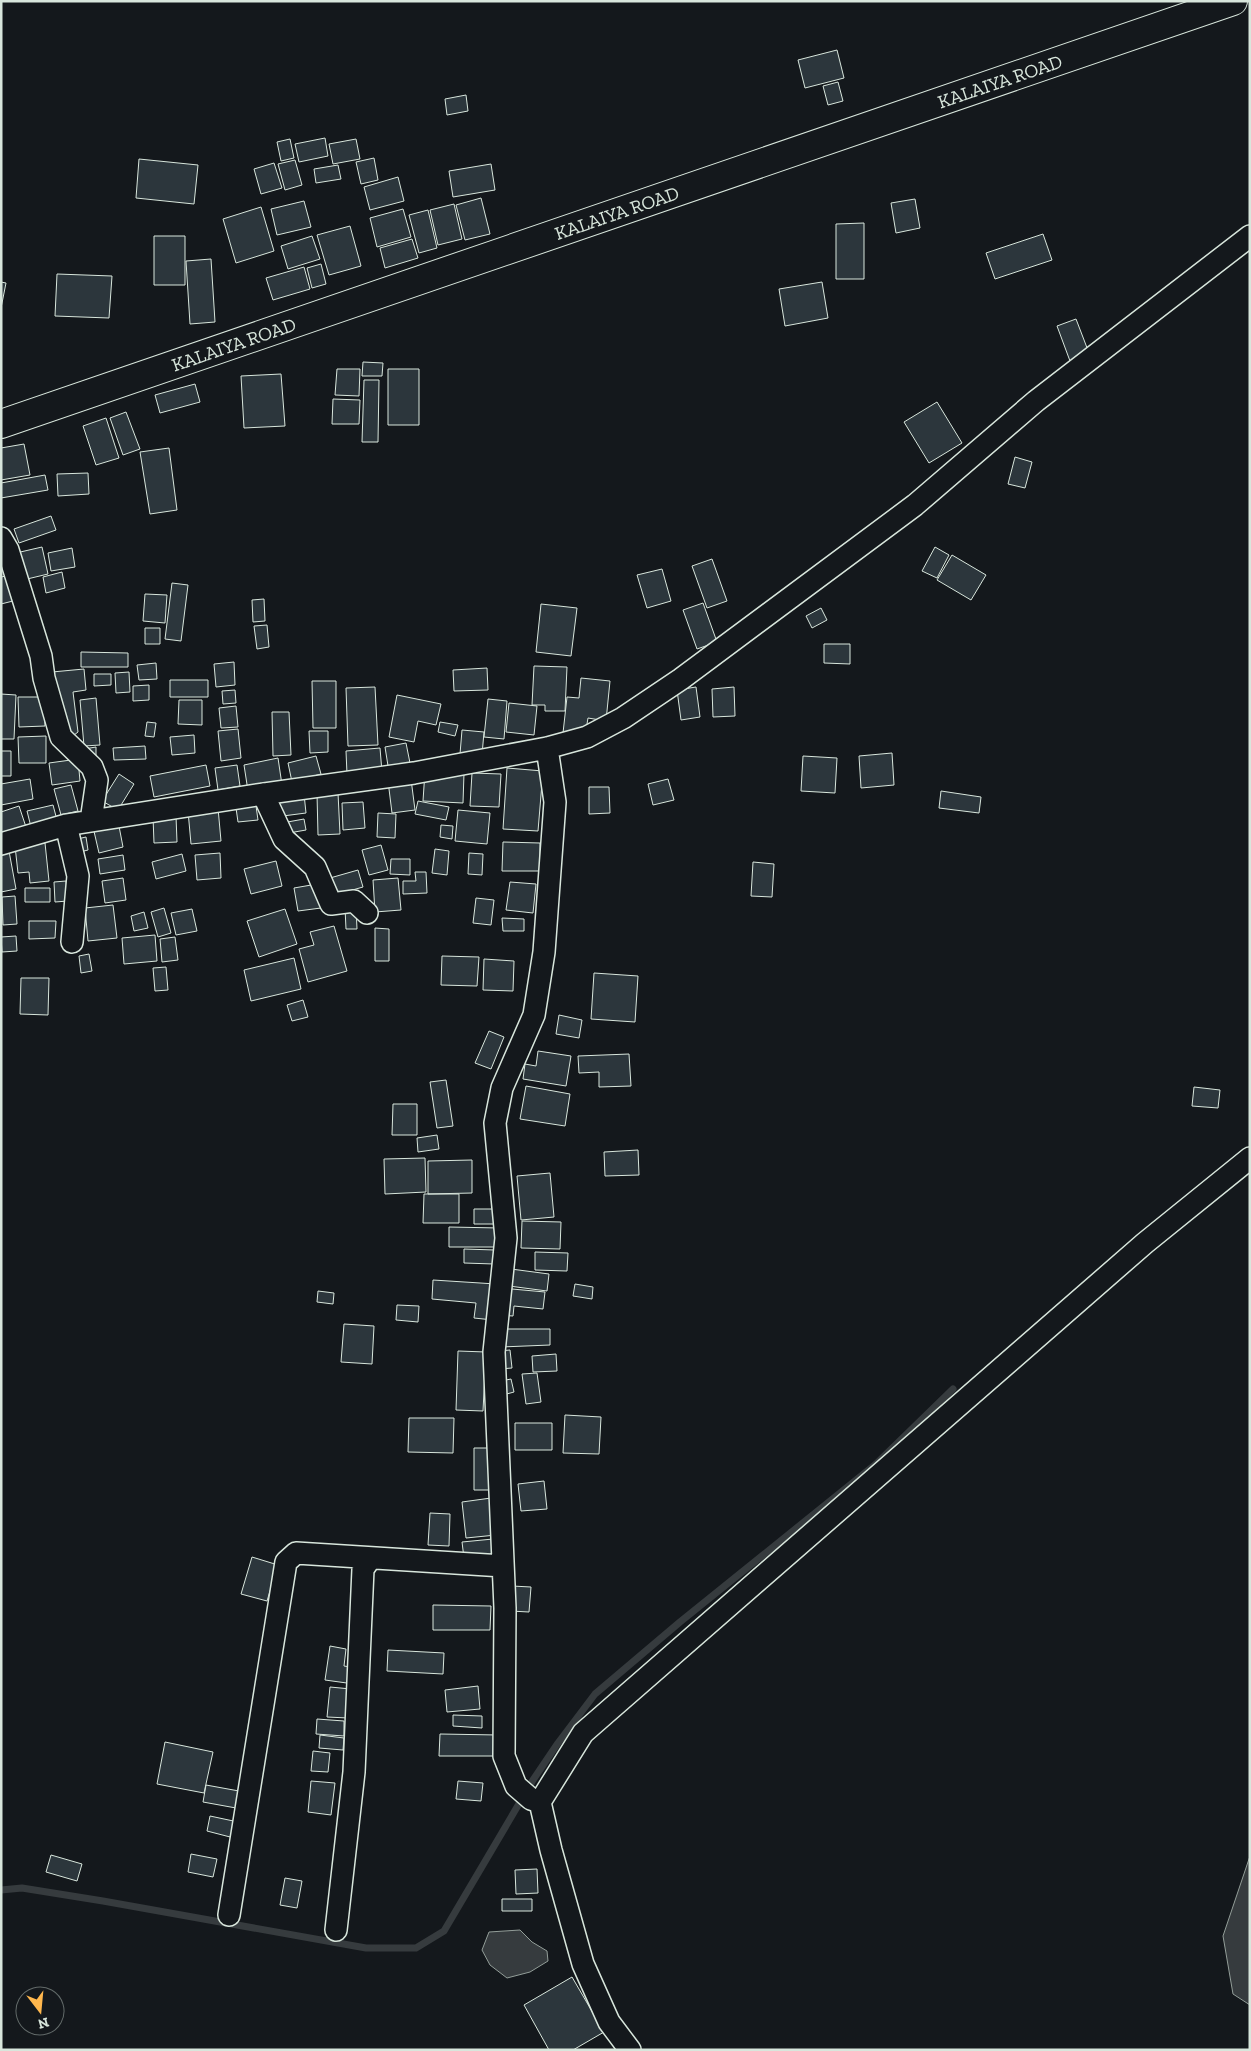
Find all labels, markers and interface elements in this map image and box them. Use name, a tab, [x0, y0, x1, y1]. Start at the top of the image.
street label: KALAIYA ROAD	[935, 50, 1065, 114]
street label: KALAIYA ROAD	[552, 181, 682, 245]
street label: KALAIYA ROAD	[169, 313, 299, 377]
north arrow	[15, 1986, 65, 2036]
text: N	[36, 2013, 51, 2033]

